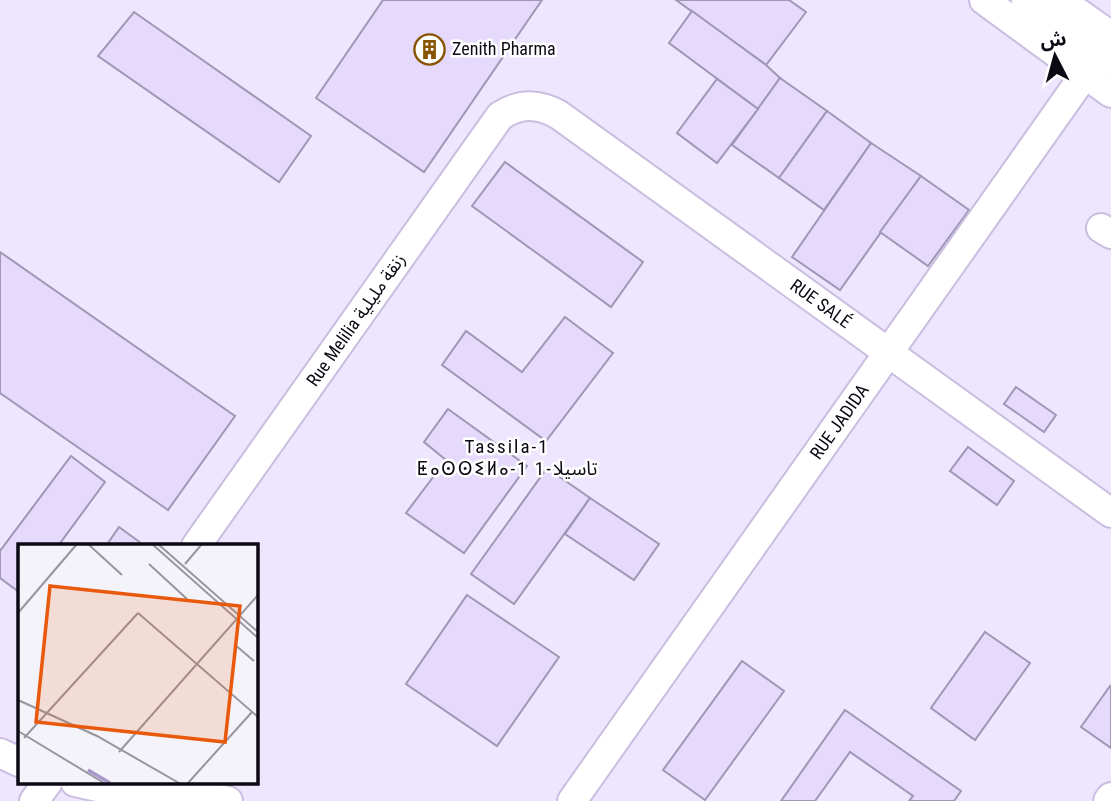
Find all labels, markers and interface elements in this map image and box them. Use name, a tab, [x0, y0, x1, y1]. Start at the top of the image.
north arrow	[1020, 21, 1090, 91]
text: ش	[1039, 27, 1067, 52]
building icon: Zenith Pharma	[412, 32, 446, 66]
place label: Zenith Pharma	[452, 38, 556, 59]
street label: Rue Melilia زنقة مليلية	[302, 249, 410, 391]
street label: RUE SALÉ	[787, 274, 856, 332]
street label: RUE JADIDA	[805, 380, 873, 463]
district label: Tassila-1 ⵟⴰⵙⵙⵉⵍⴰ-1 1-تاسيلا	[416, 435, 598, 480]
inset map	[18, 544, 257, 784]

